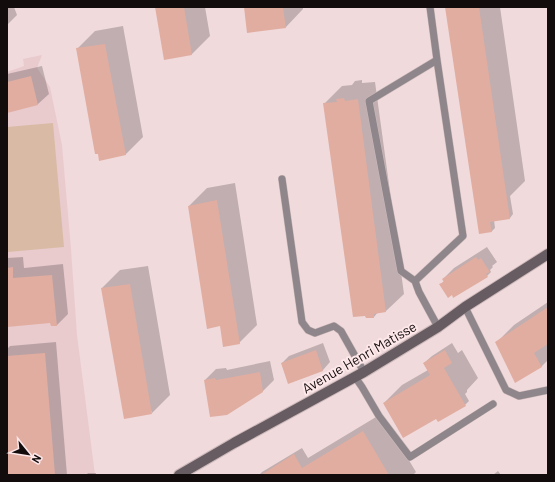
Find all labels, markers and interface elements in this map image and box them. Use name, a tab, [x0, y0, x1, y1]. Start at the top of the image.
street label: Avenue Henri Matisse	[299, 317, 419, 397]
north arrow	[8, 434, 48, 474]
text: N	[30, 453, 45, 466]

